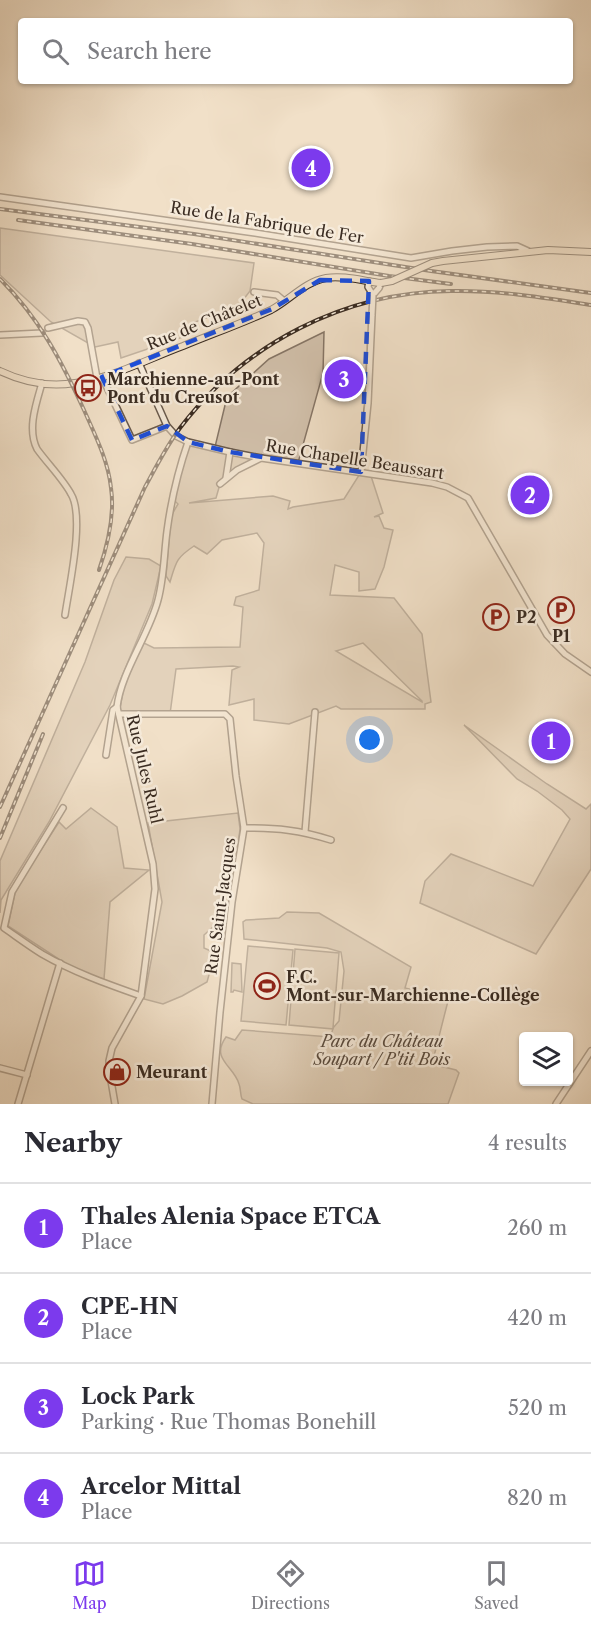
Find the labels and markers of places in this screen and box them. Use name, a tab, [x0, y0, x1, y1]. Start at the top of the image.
pin: 4	[292, 146, 330, 190]
pin: 3	[324, 356, 364, 401]
place label: Marchienne-au-Pont Pont du Creusot	[107, 369, 280, 407]
bus stop icon: Marchienne-au-Pont Pont du Creusot	[73, 373, 103, 403]
pin: 2	[510, 472, 550, 518]
parking icon: P1	[546, 595, 576, 625]
parking icon: P2	[481, 602, 511, 632]
place label: P2	[516, 607, 536, 627]
place label: P1	[552, 626, 571, 646]
pin: 1	[532, 718, 570, 764]
place label: F.C. Mont-sur-Marchienne-Collège	[286, 967, 540, 1005]
sports icon: F.C. Mont-sur-Marchienne-Collège	[252, 971, 282, 1001]
shop icon: Meurant	[102, 1057, 132, 1087]
place label: Meurant	[136, 1062, 208, 1082]

